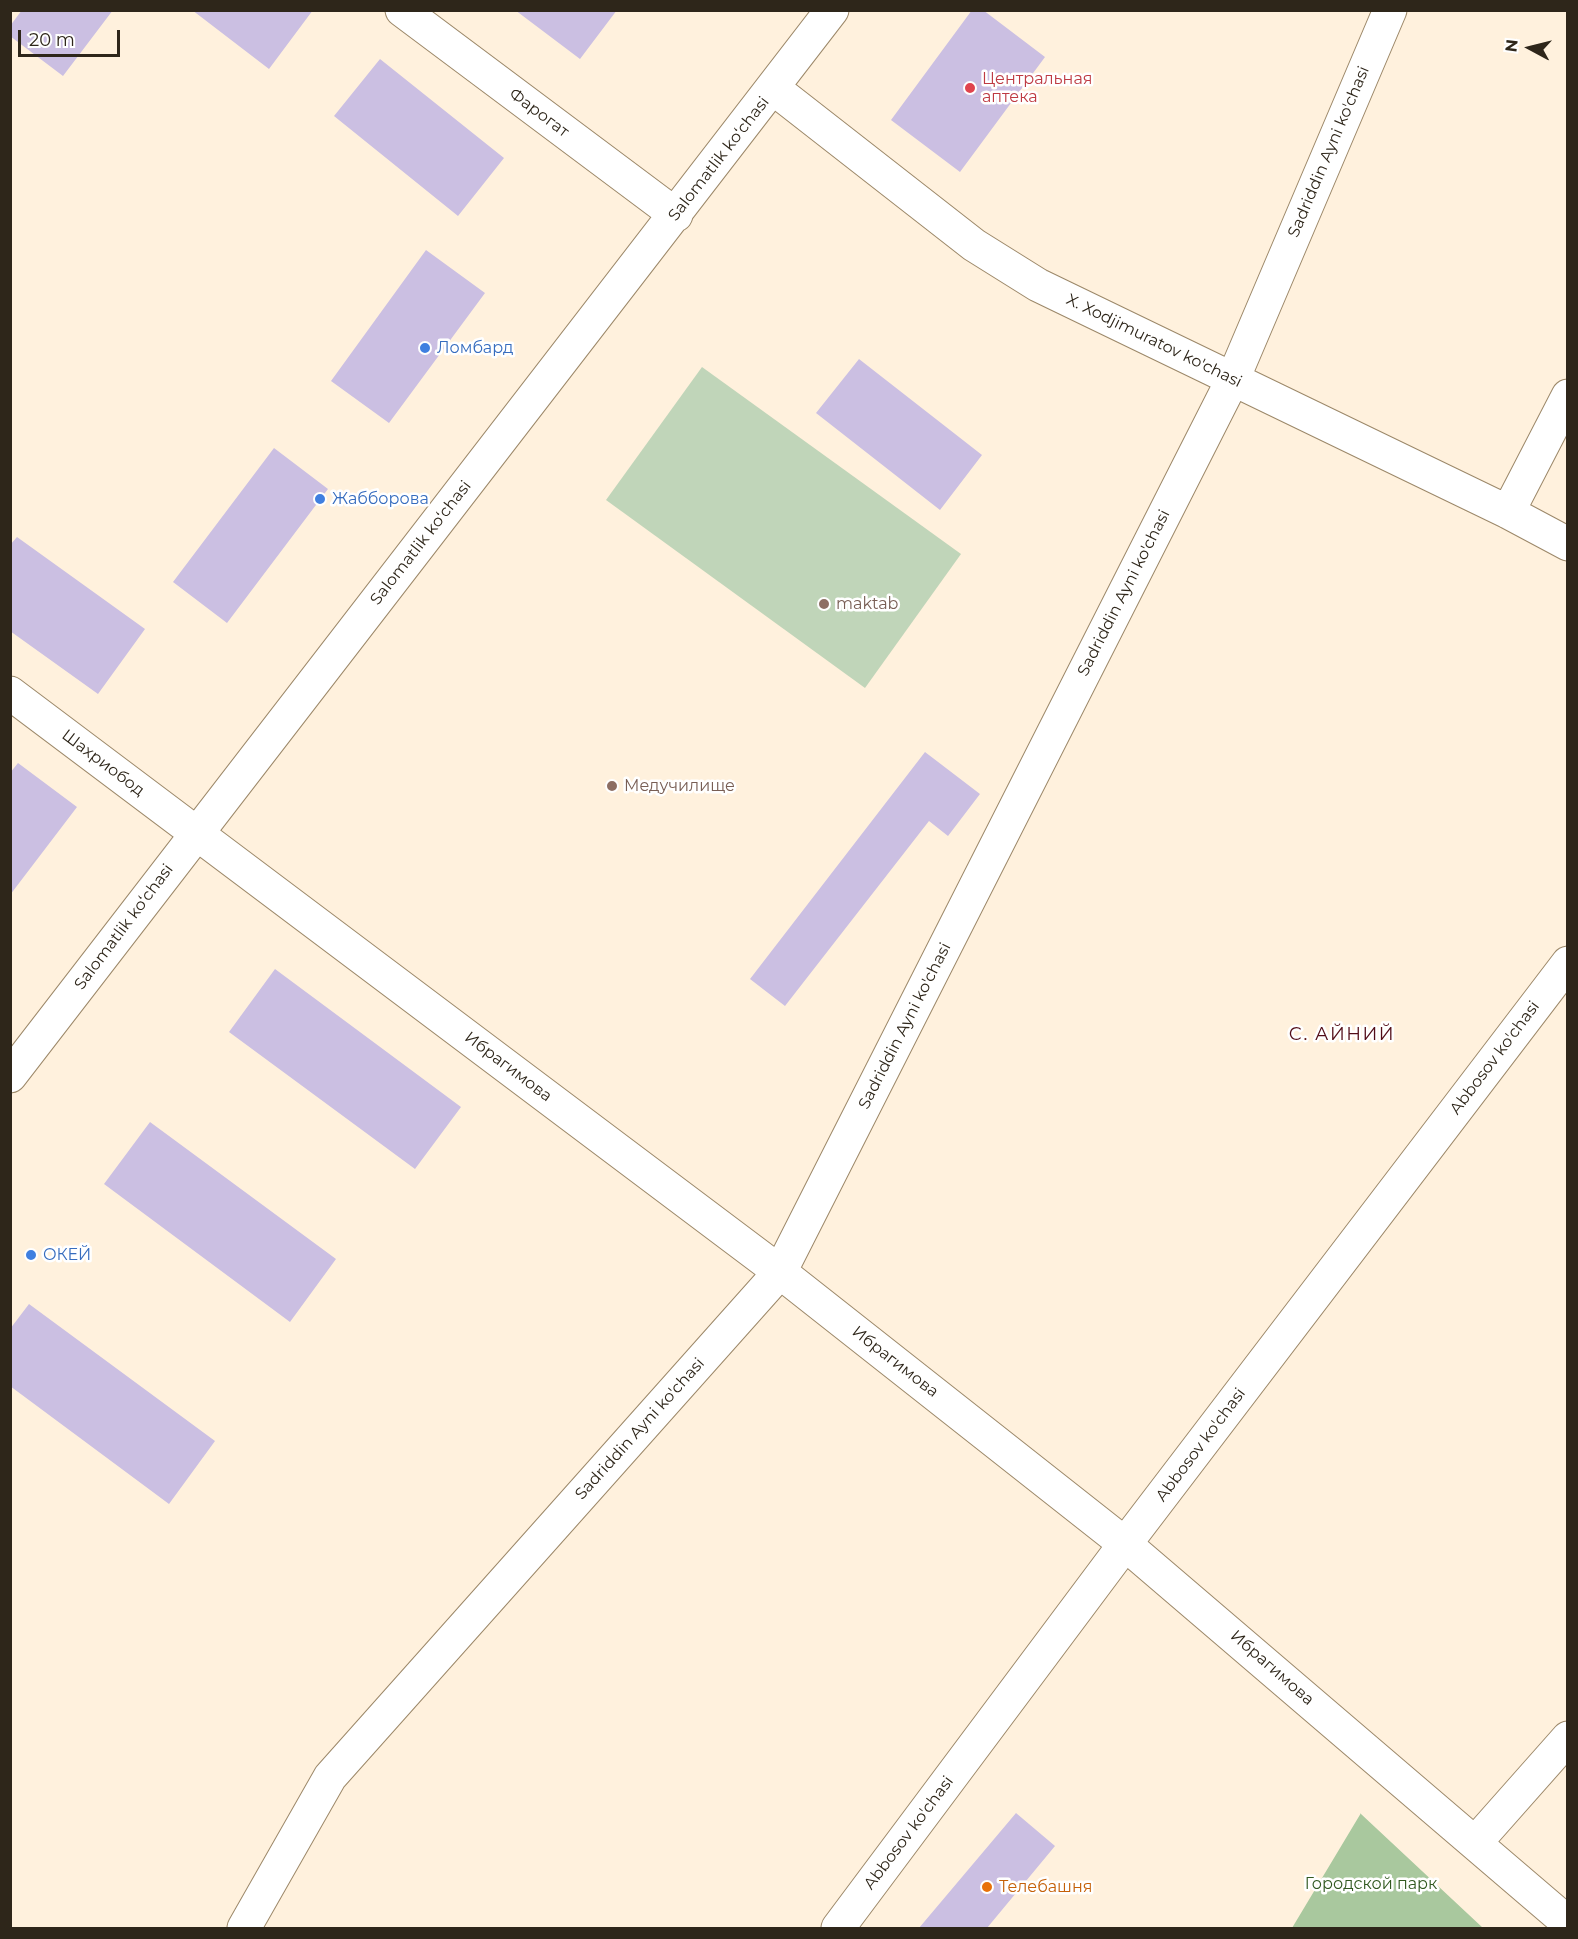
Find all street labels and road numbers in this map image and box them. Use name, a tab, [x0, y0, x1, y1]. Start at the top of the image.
street label: Sadriddin Ayni ko'chasi	[1284, 64, 1374, 240]
street label: Фарогат	[505, 84, 573, 142]
street label: Salomatlik ko‘chasi	[665, 93, 773, 225]
street label: X. Xodjimuratov ko'chasi	[1063, 290, 1245, 392]
street label: Salomatlik ko‘chasi	[367, 477, 475, 609]
street label: Sadriddin Ayni ko'chasi	[1074, 507, 1174, 679]
street label: Шахриобод	[58, 726, 148, 800]
street label: Salomatlik ko‘chasi	[70, 860, 178, 994]
street label: Sadriddin Ayni ko'chasi	[855, 940, 955, 1112]
street label: Abbosov ko'chasi	[1446, 998, 1544, 1118]
street label: Ибрагимова	[461, 1028, 555, 1106]
street label: Ибрагимова	[848, 1322, 942, 1402]
street label: Sadriddin Ayni ko'chasi	[571, 1354, 709, 1504]
street label: Abbosov ko'chasi	[1152, 1385, 1250, 1505]
street label: Ибрагимова	[1226, 1626, 1318, 1710]
street label: Abbosov ko'chasi	[860, 1773, 958, 1893]

